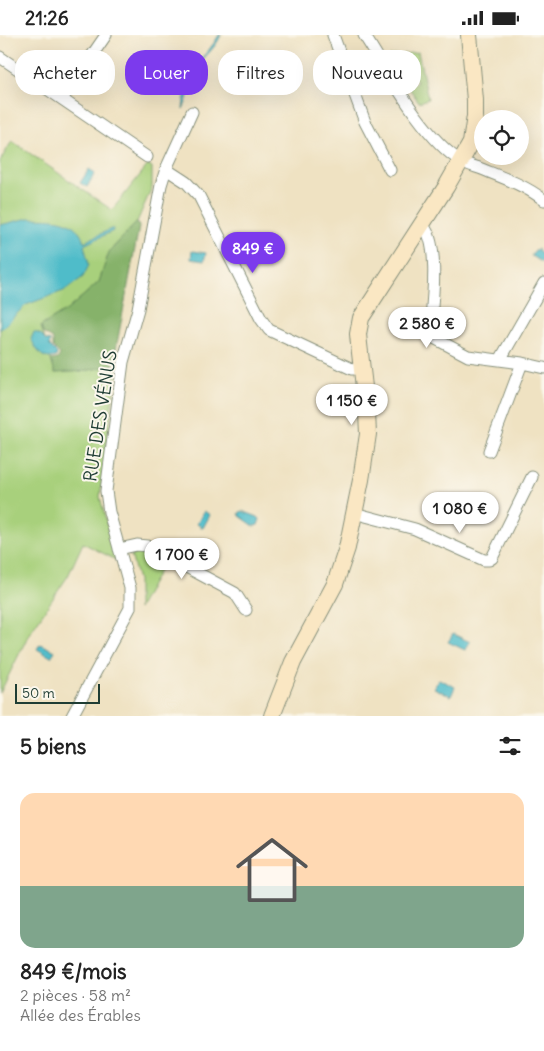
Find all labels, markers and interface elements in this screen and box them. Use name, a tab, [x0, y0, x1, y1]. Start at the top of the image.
text: 21:26	[25, 6, 69, 30]
chip: Acheter	[15, 50, 115, 95]
chip: Louer	[125, 50, 208, 95]
chip: Filtres	[218, 50, 303, 95]
chip: Nouveau	[313, 50, 421, 95]
map controls	[474, 110, 529, 165]
button: locate	[474, 110, 529, 165]
pin: 849 €	[218, 231, 288, 274]
text: 849 €	[232, 238, 274, 258]
pin: 2 580 €	[381, 307, 473, 349]
text: 2 580 €	[399, 313, 455, 333]
street label: RUE DES VÉNUS	[78, 349, 122, 483]
pin: 1 150 €	[306, 383, 398, 426]
text: 1 150 €	[327, 390, 377, 410]
pin: 1 080 €	[414, 491, 506, 534]
text: 1 080 €	[433, 498, 487, 518]
pin: 1 700 €	[136, 537, 228, 580]
text: 1 700 €	[155, 544, 209, 564]
scale bar	[15, 681, 100, 704]
text: 50 m	[22, 684, 55, 702]
icon: filters	[496, 732, 524, 760]
text: 5 biens	[20, 733, 86, 760]
icon: home	[227, 825, 317, 915]
text: 849 €/mois	[20, 958, 127, 985]
text: 2 pièces · 58 m²	[20, 985, 131, 1005]
text: Allée des Érables	[20, 1005, 141, 1025]

